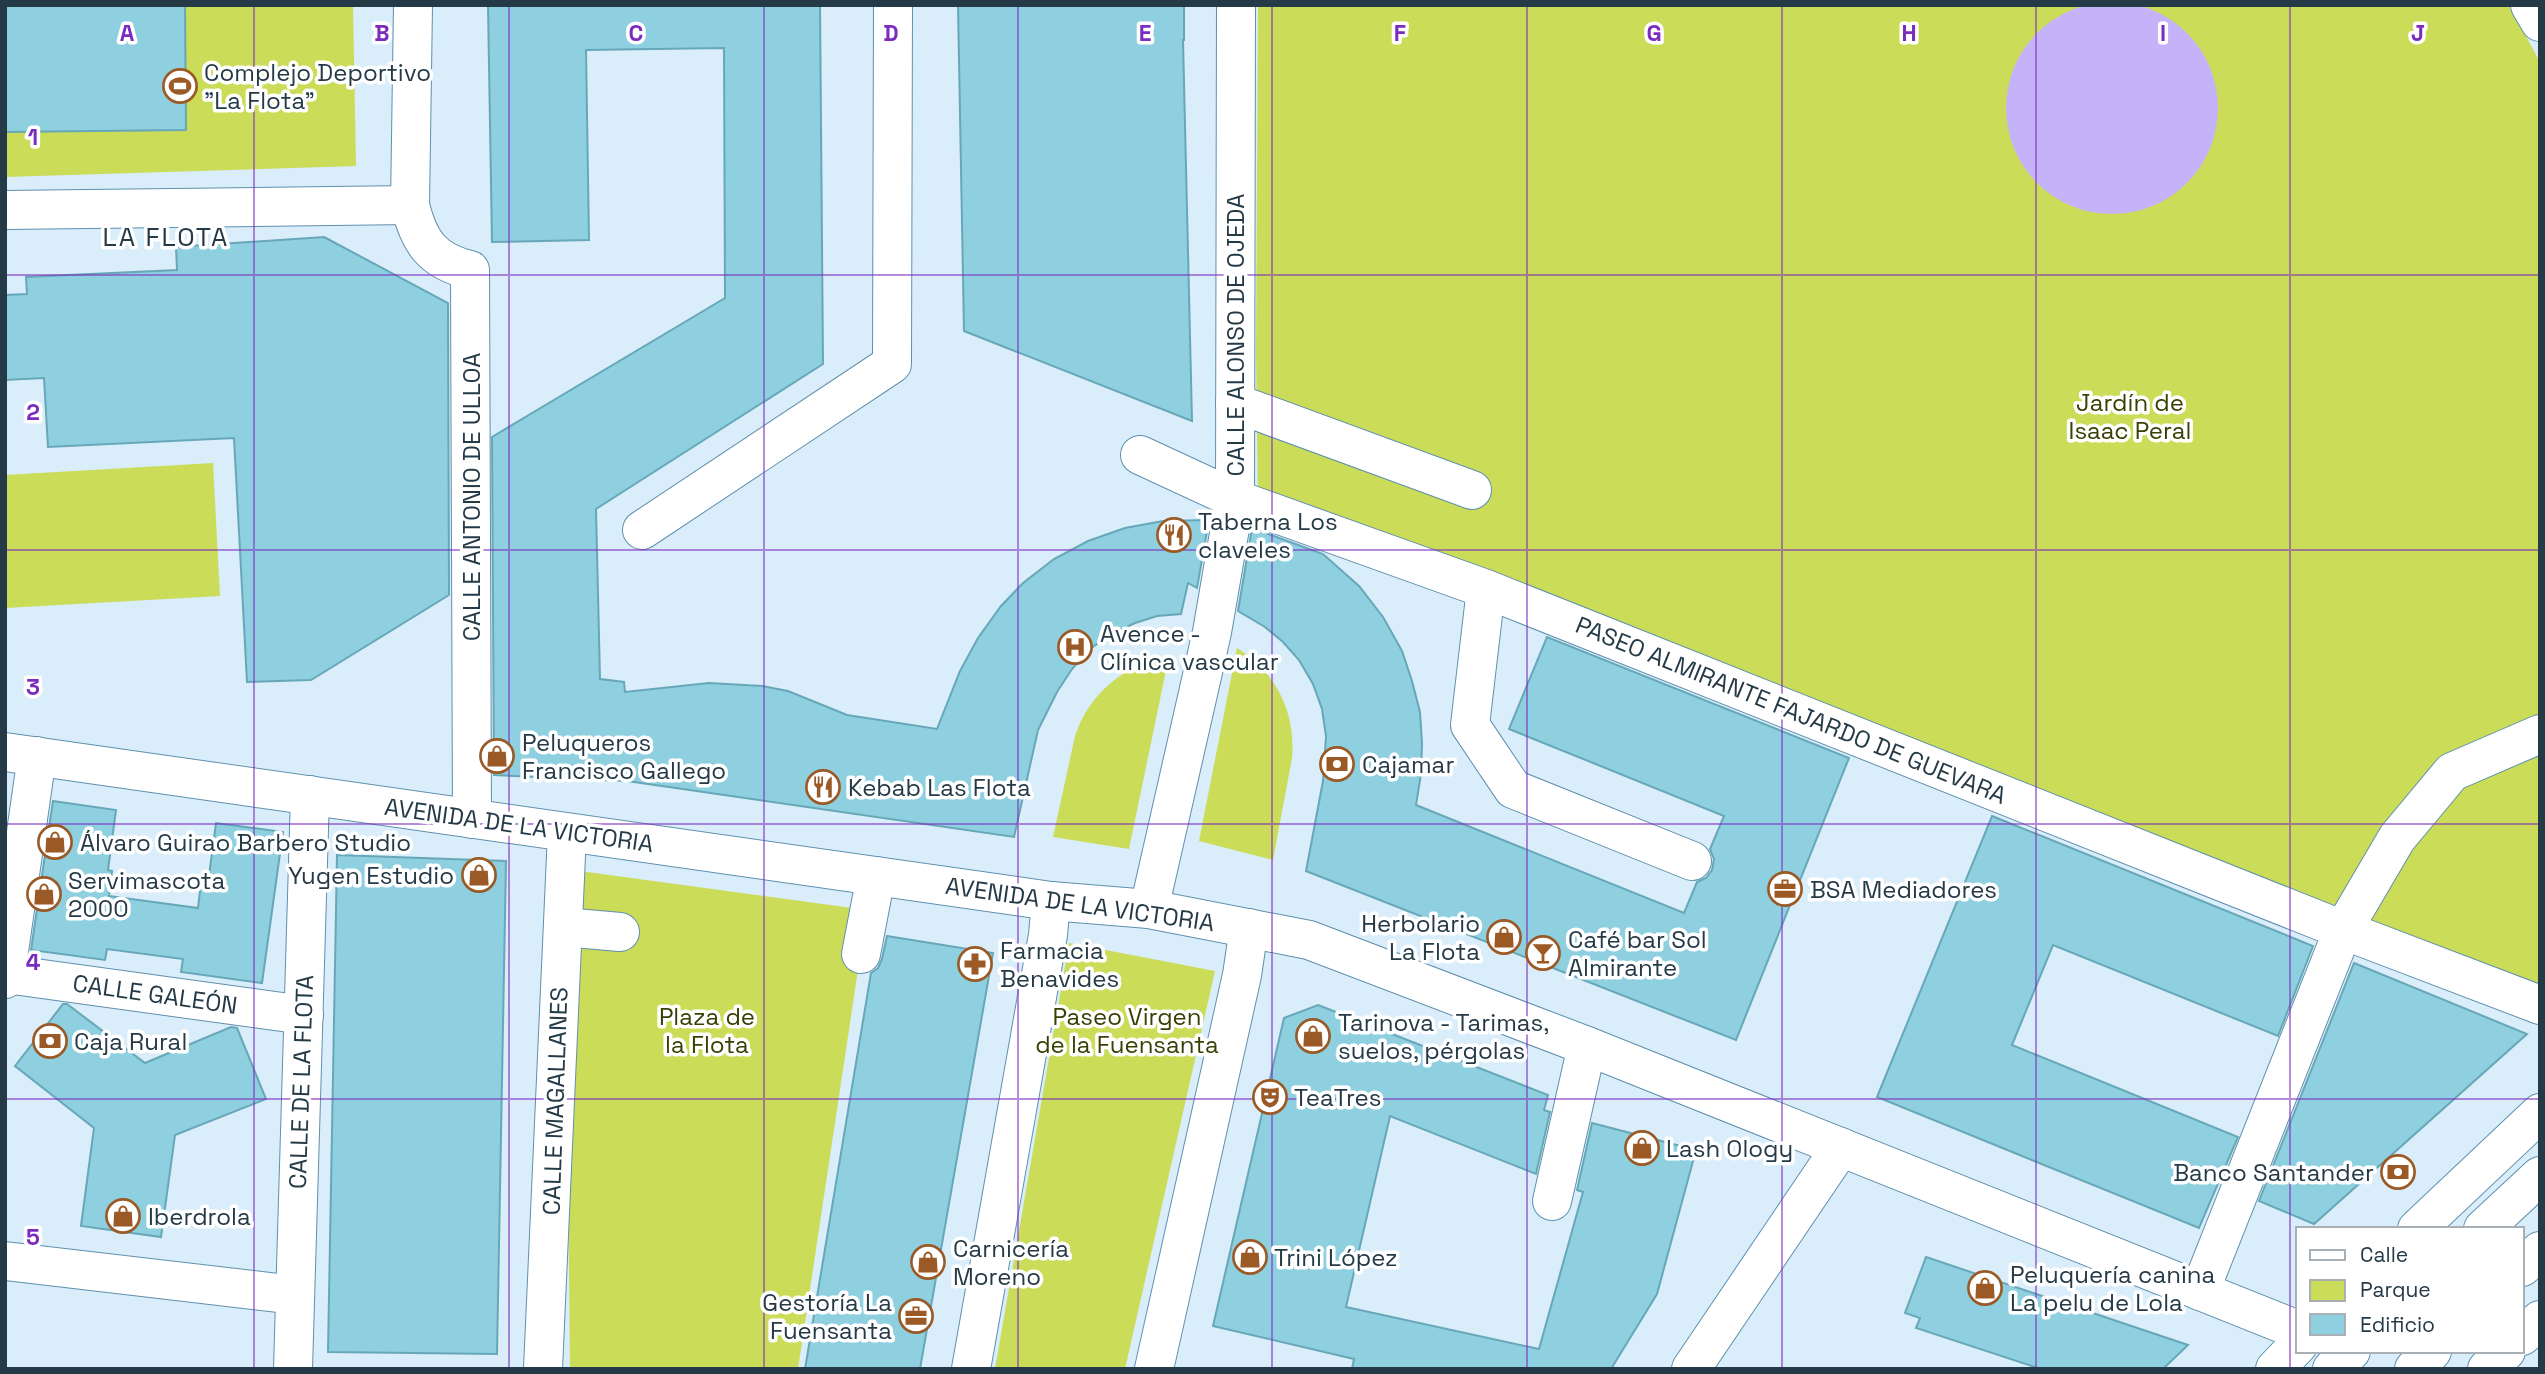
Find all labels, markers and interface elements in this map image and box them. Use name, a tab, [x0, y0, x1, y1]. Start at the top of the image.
text: A	[120, 18, 135, 48]
text: B	[374, 18, 390, 48]
text: C	[629, 18, 643, 48]
text: D	[883, 18, 899, 48]
text: E	[1139, 18, 1151, 48]
text: F	[1394, 18, 1406, 48]
text: G	[1646, 18, 1662, 48]
text: H	[1901, 18, 1917, 48]
text: I	[2160, 18, 2166, 48]
text: J	[2411, 18, 2425, 48]
place label: Complejo Deportivo "La Flota"	[204, 57, 431, 116]
sports icon: Complejo Deportivo "La Flota"	[161, 67, 199, 105]
text: 1	[28, 122, 38, 152]
street label: CALLE ALONSO DE OJEDA	[1220, 194, 1251, 476]
district label: LA FLOTA	[103, 220, 229, 254]
street label: CALLE ANTONIO DE ULLOA	[456, 353, 487, 641]
park label: Jardín de Isaac Peral	[2069, 387, 2191, 446]
text: 2	[26, 397, 40, 427]
place label: Taberna Los claveles	[1198, 506, 1338, 565]
restaurant icon: Taberna Los claveles	[1155, 516, 1193, 554]
street label: PASEO ALMIRANTE FAJARDO DE GUEVARA	[1571, 609, 2011, 811]
place label: Avence - Clínica vascular	[1100, 618, 1279, 677]
hospital icon: Avence - Clínica vascular	[1056, 628, 1094, 666]
text: 3	[26, 672, 40, 702]
place label: Peluqueros Francisco Gallego	[522, 727, 726, 786]
shop icon: Peluqueros Francisco Gallego	[478, 737, 516, 775]
bank icon: Cajamar	[1318, 745, 1356, 783]
place label: Cajamar	[1362, 749, 1454, 780]
restaurant icon: Kebab Las Flota	[804, 768, 842, 806]
place label: Kebab Las Flota	[848, 772, 1031, 803]
street label: AVENIDA DE LA VICTORIA	[383, 791, 655, 859]
shop icon: Álvaro Guirao Barbero Studio	[36, 823, 74, 861]
place label: Álvaro Guirao Barbero Studio	[80, 827, 411, 858]
shop icon: Yugen Estudio	[460, 856, 498, 894]
place label: Yugen Estudio	[288, 860, 454, 891]
place label: Servimascota 2000	[68, 865, 225, 924]
street label: AVENIDA DE LA VICTORIA	[944, 870, 1216, 938]
office icon: BSA Mediadores	[1766, 870, 1804, 908]
place label: BSA Mediadores	[1810, 874, 1997, 905]
shop icon: Servimascota 2000	[25, 875, 63, 913]
place label: Herbolario La Flota	[1361, 908, 1480, 967]
shop icon: Herbolario La Flota	[1485, 918, 1523, 956]
place label: Café bar Sol Almirante	[1568, 924, 1707, 983]
bar icon: Café bar Sol Almirante	[1524, 934, 1562, 972]
place label: Farmacia Benavides	[1000, 935, 1119, 994]
pharmacy icon: Farmacia Benavides	[956, 945, 994, 983]
text: 4	[26, 947, 41, 977]
street label: CALLE GALEÓN	[71, 967, 239, 1021]
street label: CALLE DE LA FLOTA	[282, 974, 320, 1190]
street label: CALLE MAGALLANES	[536, 986, 574, 1216]
park label: Plaza de la Flota	[659, 1001, 755, 1060]
park label: Paseo Virgen de la Fuensanta	[1035, 1001, 1219, 1060]
place label: Tarinova - Tarimas, suelos, pérgolas	[1338, 1007, 1549, 1066]
shop icon: Tarinova - Tarimas, suelos, pérgolas	[1294, 1017, 1332, 1055]
bank icon: Caja Rural	[31, 1022, 69, 1060]
place label: Caja Rural	[74, 1026, 187, 1057]
theatre icon: TeaTres	[1251, 1078, 1289, 1116]
place label: TeaTres	[1294, 1082, 1381, 1113]
shop icon: Lash Ology	[1623, 1129, 1661, 1167]
place label: Lash Ology	[1666, 1133, 1793, 1164]
bank icon: Banco Santander	[2379, 1153, 2417, 1191]
place label: Banco Santander	[2173, 1157, 2374, 1188]
shop icon: Iberdrola	[104, 1197, 142, 1235]
place label: Iberdrola	[148, 1201, 251, 1232]
text: 5	[26, 1222, 40, 1252]
legend	[2296, 1227, 2524, 1353]
place label: Carnicería Moreno	[953, 1233, 1069, 1292]
shop icon: Trini López	[1231, 1238, 1269, 1276]
text: Calle	[2360, 1241, 2408, 1268]
place label: Trini López	[1274, 1242, 1398, 1273]
shop icon: Carnicería Moreno	[909, 1243, 947, 1281]
place label: Peluquería canina La pelu de Lola	[2010, 1259, 2216, 1318]
shop icon: Peluquería canina La pelu de Lola	[1966, 1269, 2004, 1307]
text: Parque	[2360, 1276, 2431, 1303]
place label: Gestoría La Fuensanta	[762, 1287, 892, 1346]
office icon: Gestoría La Fuensanta	[897, 1297, 935, 1335]
text: Edificio	[2360, 1311, 2435, 1338]

